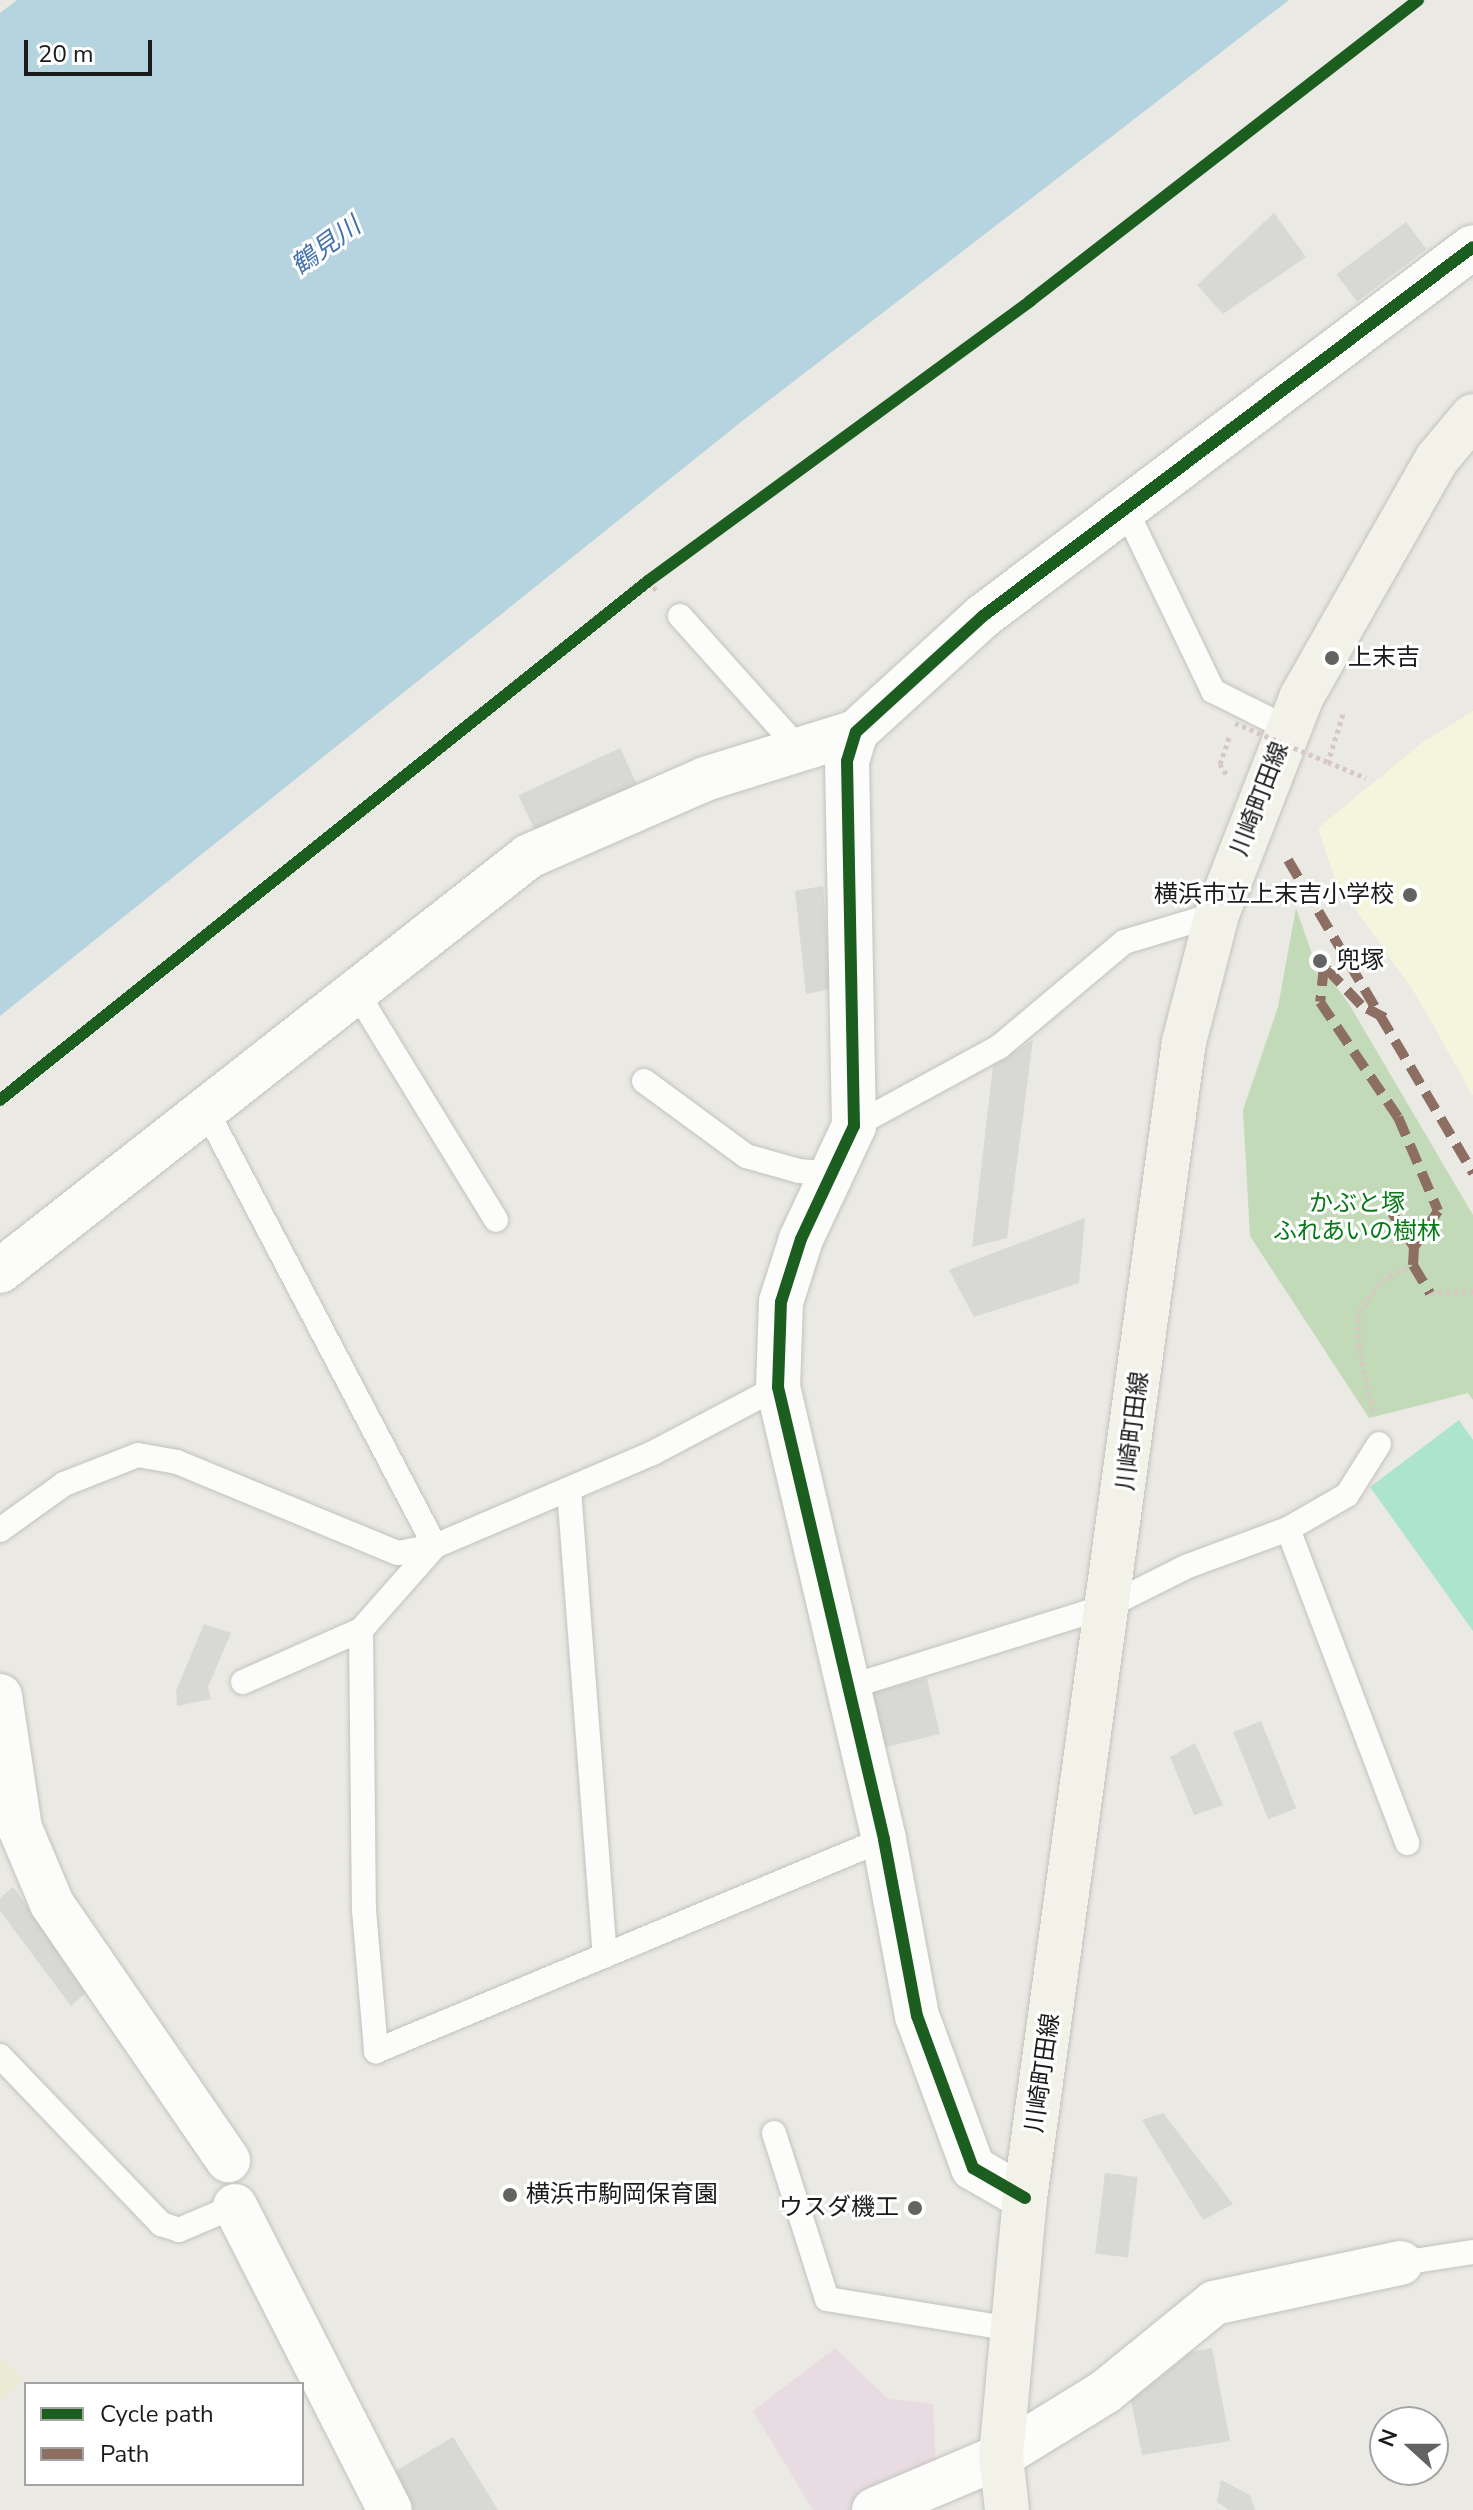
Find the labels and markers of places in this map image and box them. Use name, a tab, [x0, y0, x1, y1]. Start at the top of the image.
place label: 上末吉	[1348, 644, 1420, 672]
marker: 上末吉	[1323, 649, 1341, 667]
place label: 横浜市立上末吉小学校	[1154, 881, 1394, 909]
marker: 横浜市立上末吉小学校	[1401, 886, 1419, 904]
place label: 兜塚	[1336, 947, 1384, 975]
marker: 兜塚	[1311, 952, 1329, 970]
place label: 横浜市駒岡保育園	[526, 2181, 718, 2209]
marker: 横浜市駒岡保育園	[501, 2186, 519, 2204]
place label: ウスダ機工	[779, 2194, 899, 2222]
marker: ウスダ機工	[906, 2199, 924, 2217]

